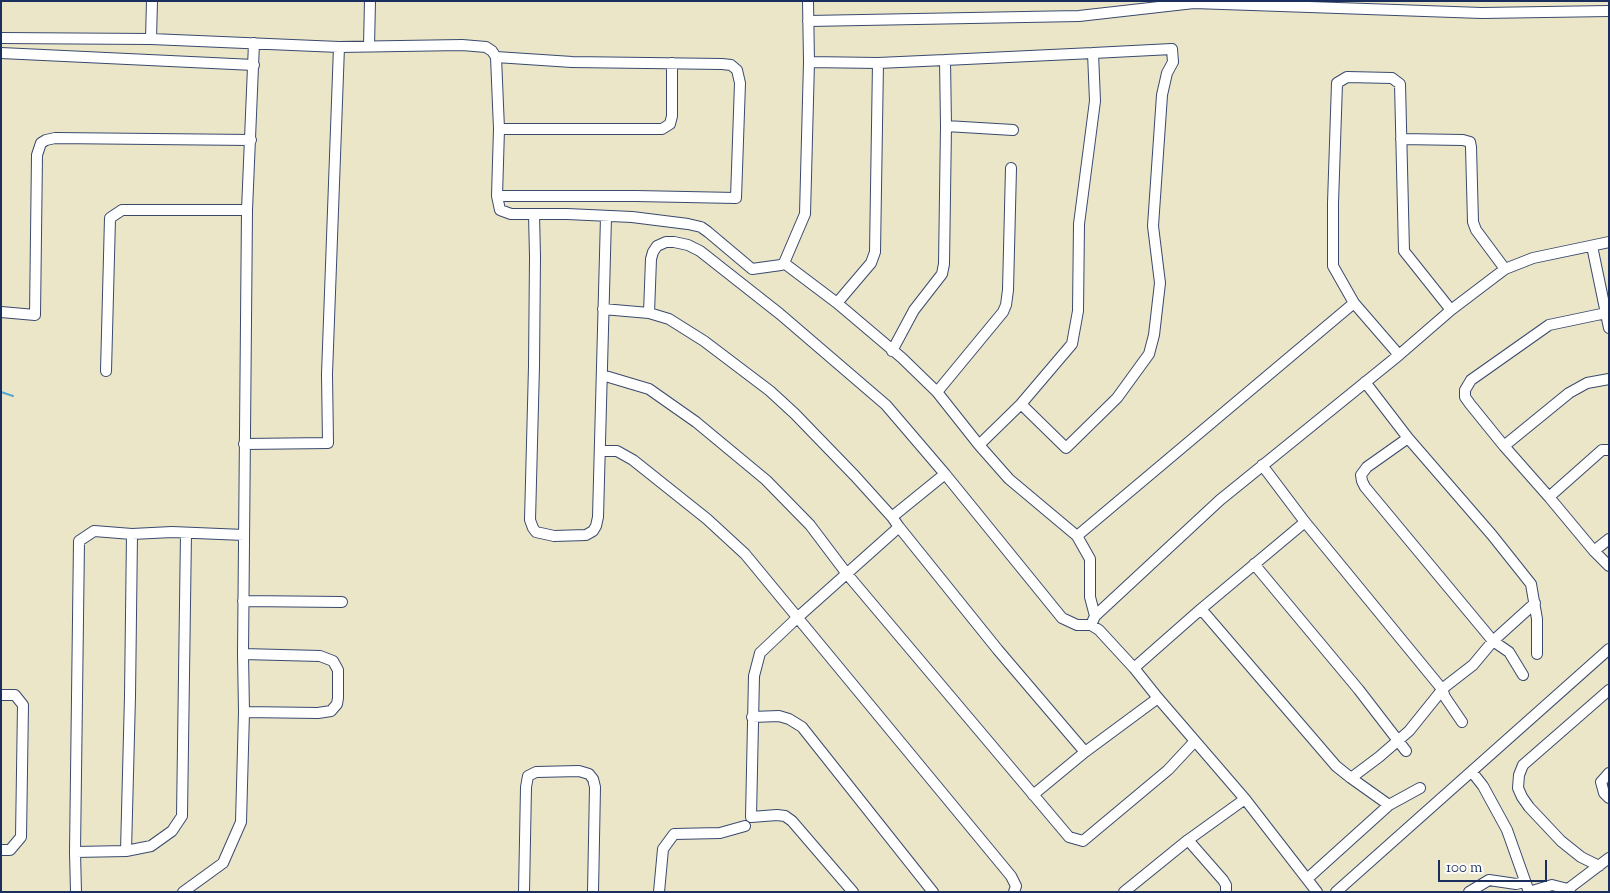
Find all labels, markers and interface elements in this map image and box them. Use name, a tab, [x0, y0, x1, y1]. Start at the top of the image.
scale bar	[1440, 850, 1549, 882]
text: 100 m	[1446, 858, 1482, 879]

